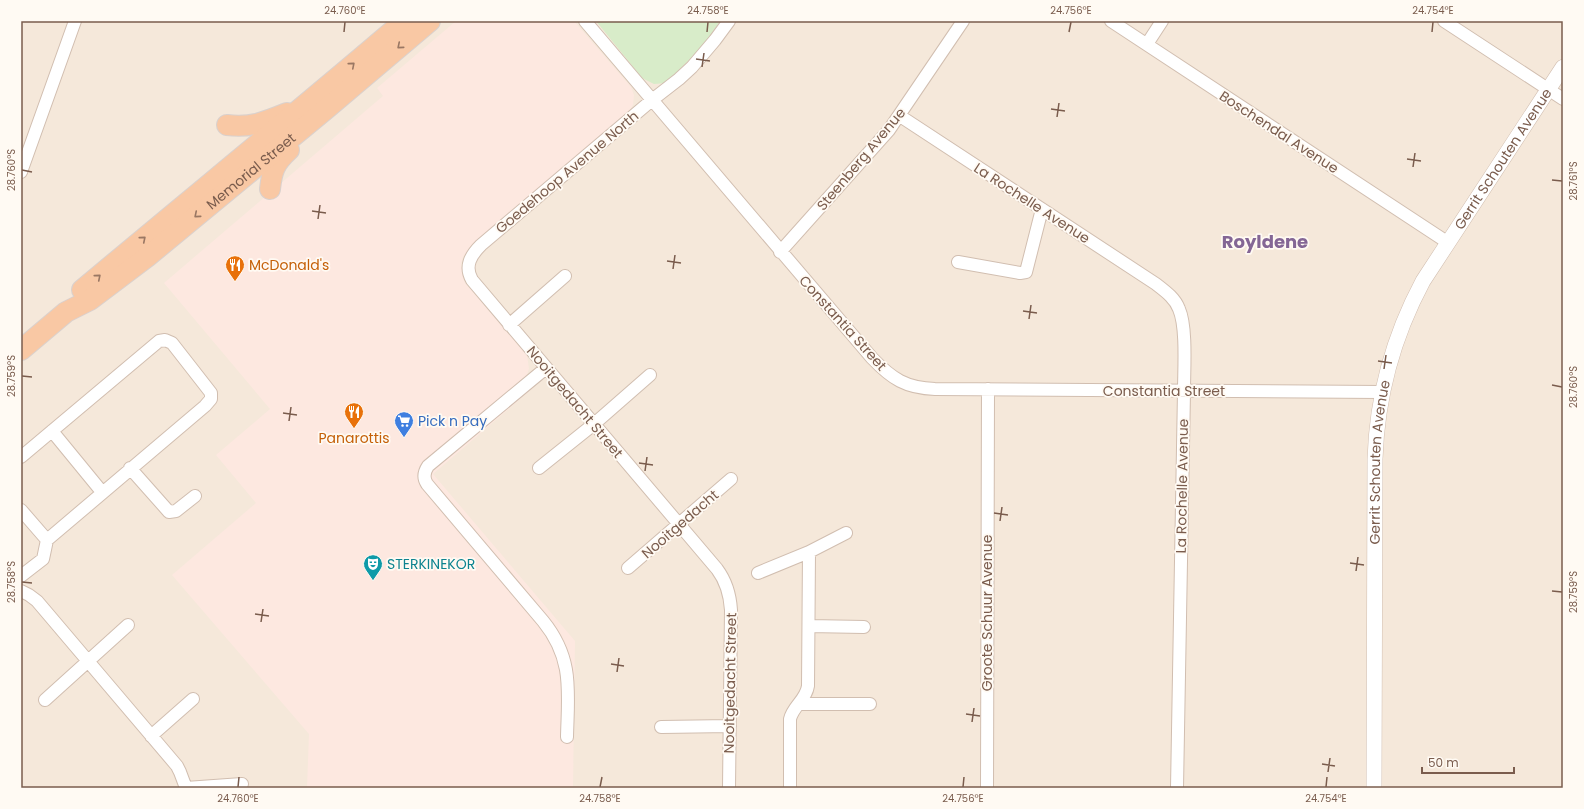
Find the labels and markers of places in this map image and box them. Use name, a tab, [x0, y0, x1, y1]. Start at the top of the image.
restaurant icon: McDonald's	[224, 254, 246, 282]
place label: McDonald's	[249, 255, 329, 275]
restaurant icon: Panarottis	[343, 401, 365, 429]
supermarket icon: Pick n Pay	[393, 410, 415, 438]
place label: Pick n Pay	[418, 411, 487, 431]
place label: Panarottis	[318, 428, 390, 448]
theatre icon: STERKINEKOR	[362, 553, 384, 581]
place label: STERKINEKOR	[387, 554, 475, 574]

